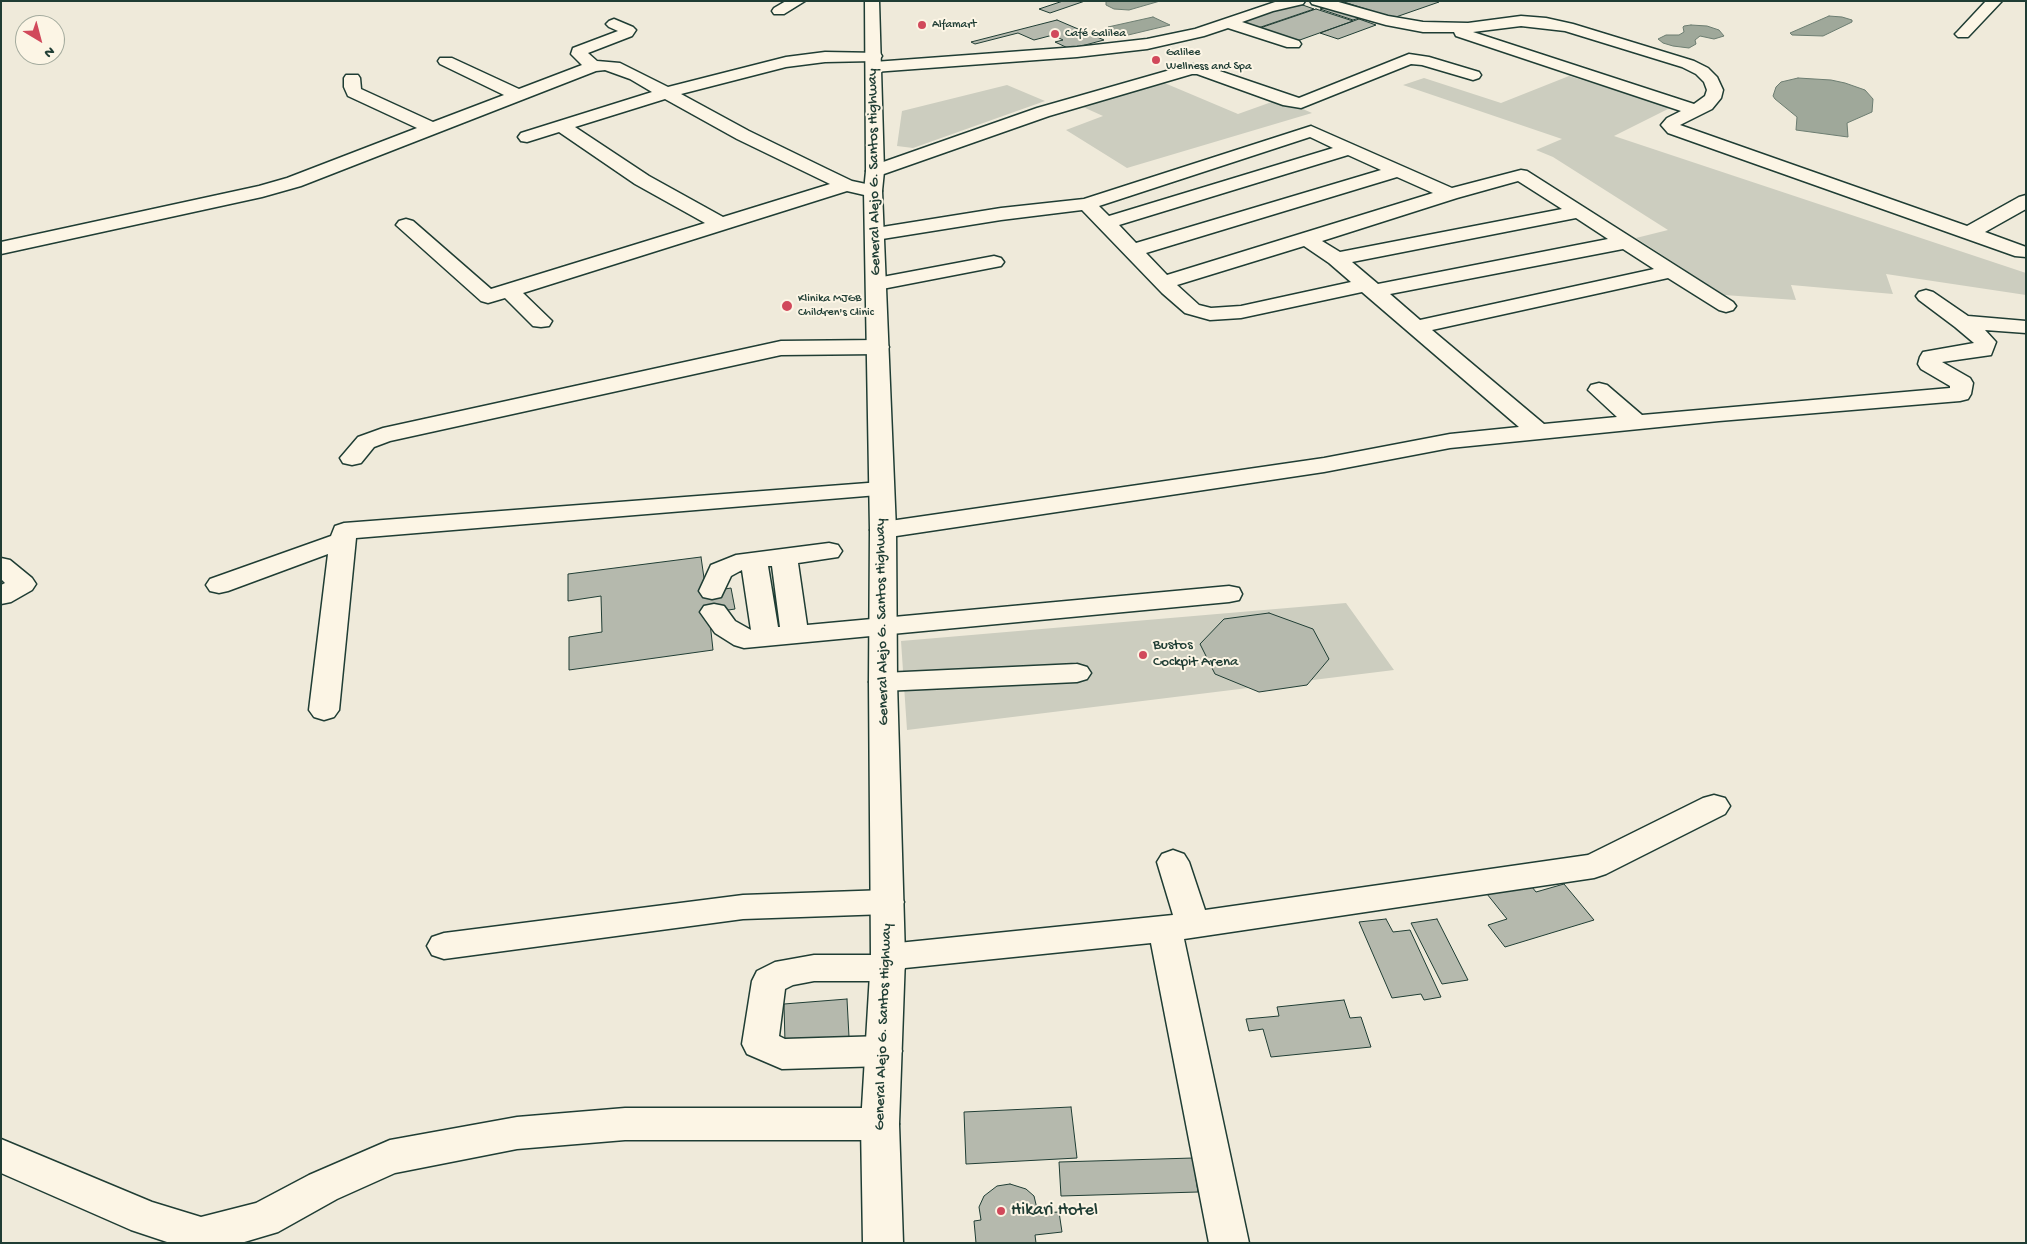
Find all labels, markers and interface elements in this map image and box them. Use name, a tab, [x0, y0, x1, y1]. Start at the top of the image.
north arrow	[15, 15, 65, 65]
place label: Alfamart	[932, 18, 976, 32]
marker: Alfamart	[916, 19, 928, 31]
place label: Café Galilea	[1065, 27, 1126, 41]
marker: Café Galilea	[1049, 28, 1061, 40]
text: N	[40, 42, 57, 61]
place label: Galilee Wellness and Spa	[1166, 46, 1252, 74]
marker: Galilee Wellness and Spa	[1150, 54, 1162, 66]
street label: General Alejo G. Santos Highway	[864, 68, 886, 276]
place label: Klinika MJGB Children's Clinic	[798, 292, 874, 320]
marker: Klinika MJGB Children's Clinic	[780, 299, 794, 313]
street label: General Alejo G. Santos Highway	[872, 518, 894, 726]
place label: Bustos Cockpit Arena	[1153, 637, 1238, 672]
marker: Bustos Cockpit Arena	[1137, 649, 1149, 661]
street label: General Alejo G. Santos Highway	[871, 923, 897, 1131]
place label: Hikari Hotel	[1011, 1200, 1098, 1222]
marker: Hikari Hotel	[995, 1205, 1007, 1217]

